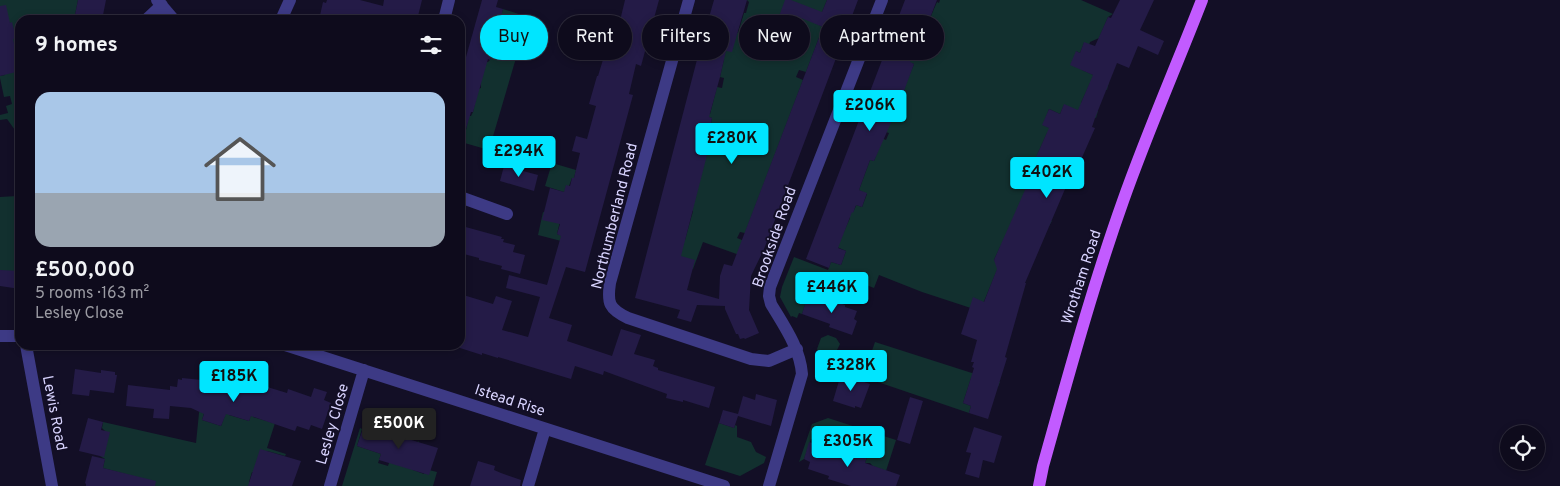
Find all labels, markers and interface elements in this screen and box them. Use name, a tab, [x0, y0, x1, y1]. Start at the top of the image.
chip: Buy	[480, 15, 548, 60]
chip: Rent	[558, 15, 632, 60]
chip: Filters	[642, 15, 729, 60]
chip: New	[739, 15, 810, 60]
chip: Apartment	[820, 15, 944, 60]
icon: filters	[417, 31, 445, 59]
text: 9 homes	[35, 32, 118, 59]
pin: £206K	[835, 90, 905, 132]
text: £206K	[844, 96, 896, 116]
pin: £280K	[697, 122, 767, 165]
icon: home	[195, 124, 285, 214]
text: £280K	[706, 129, 758, 149]
pin: £294K	[484, 136, 554, 178]
street label: Northumberland Road	[588, 141, 643, 291]
text: £294K	[494, 142, 544, 162]
pin: £402K	[1012, 156, 1082, 199]
text: £402K	[1021, 163, 1073, 183]
street label: Brookside Road	[749, 184, 802, 290]
street label: Wrotham Road	[1058, 228, 1107, 327]
text: £500,000	[35, 257, 135, 284]
pin: £446K	[797, 272, 867, 314]
text: £446K	[806, 278, 858, 298]
text: 5 rooms · 163 m²	[35, 284, 149, 304]
text: Lesley Close	[35, 304, 124, 324]
pin: £328K	[816, 350, 886, 392]
text: £328K	[826, 356, 876, 376]
pin: £185K	[199, 360, 269, 403]
text: £185K	[210, 367, 258, 387]
street label: Lewis Road	[37, 374, 70, 452]
street label: Istead Rise	[472, 381, 547, 422]
street label: Lesley Close	[313, 382, 354, 467]
pin: £500K	[364, 408, 434, 450]
text: £500K	[373, 414, 425, 434]
map controls	[1500, 425, 1545, 470]
button: locate	[1500, 425, 1545, 470]
pin: £305K	[813, 426, 883, 468]
text: £305K	[823, 432, 873, 452]

